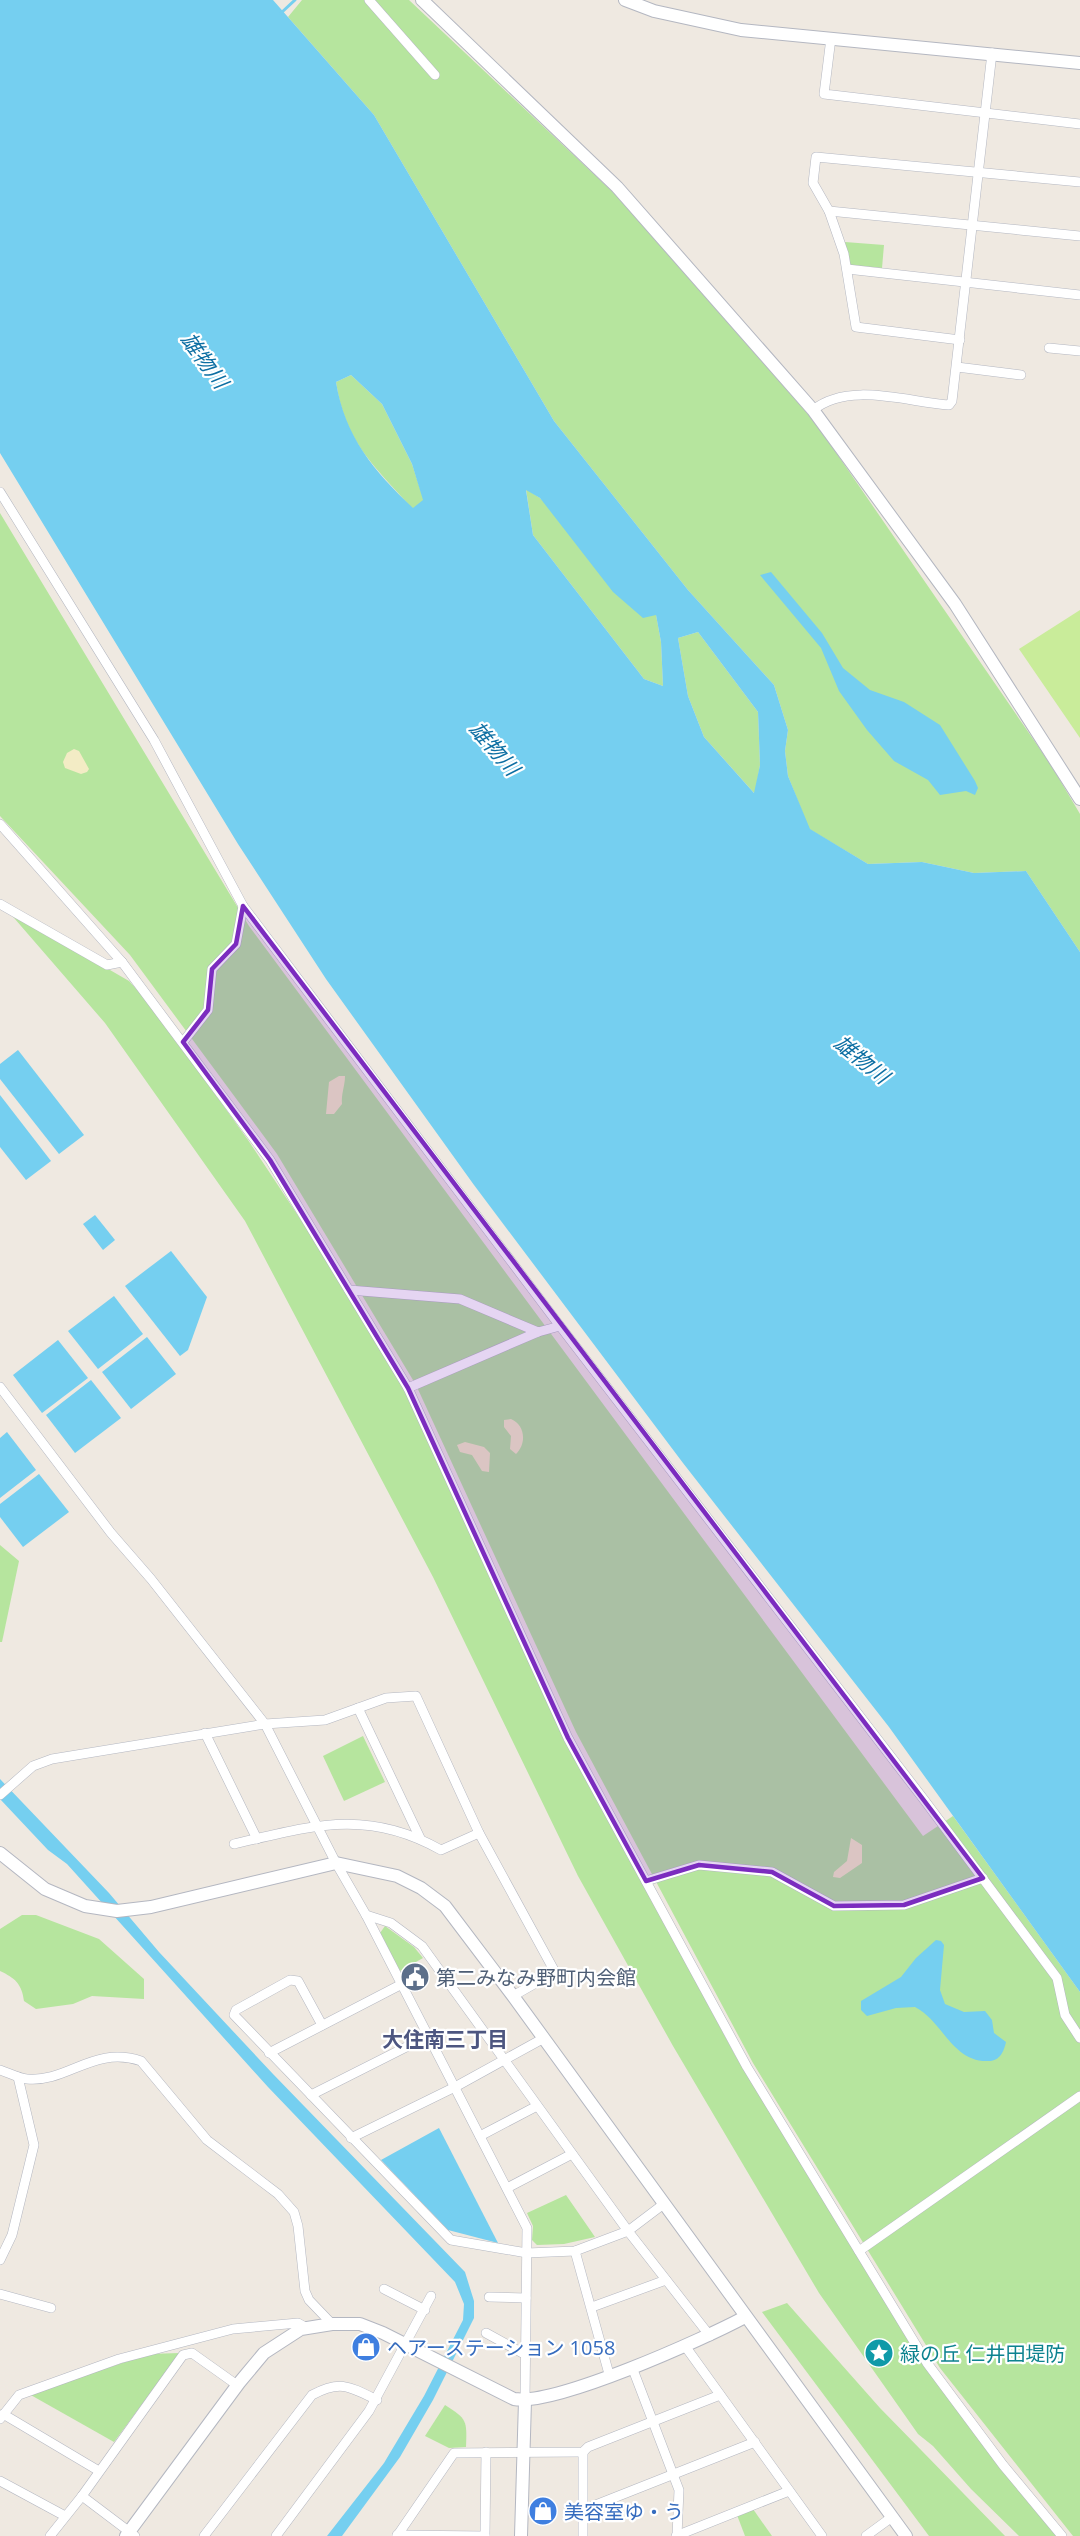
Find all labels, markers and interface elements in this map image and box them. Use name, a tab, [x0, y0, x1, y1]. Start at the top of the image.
water label: 雄物川	[175, 326, 236, 395]
water label: 雄物川	[464, 715, 528, 782]
water label: 雄物川	[829, 1028, 897, 1091]
public building icon: 第二みなみ野町内会館	[399, 1961, 431, 1993]
place label: 第二みなみ野町内会館	[436, 1964, 636, 1991]
district label: 大住南三丁目	[382, 2025, 508, 2053]
shop icon: ヘアーステーション 1058	[350, 2331, 382, 2363]
place label: ヘアーステーション 1058	[387, 2334, 615, 2361]
place icon: 緑の丘 仁井田堤防	[863, 2337, 895, 2369]
place label: 緑の丘 仁井田堤防	[900, 2340, 1065, 2367]
shop icon: 美容室ゆ・う	[527, 2495, 559, 2527]
place label: 美容室ゆ・う	[564, 2498, 684, 2525]

